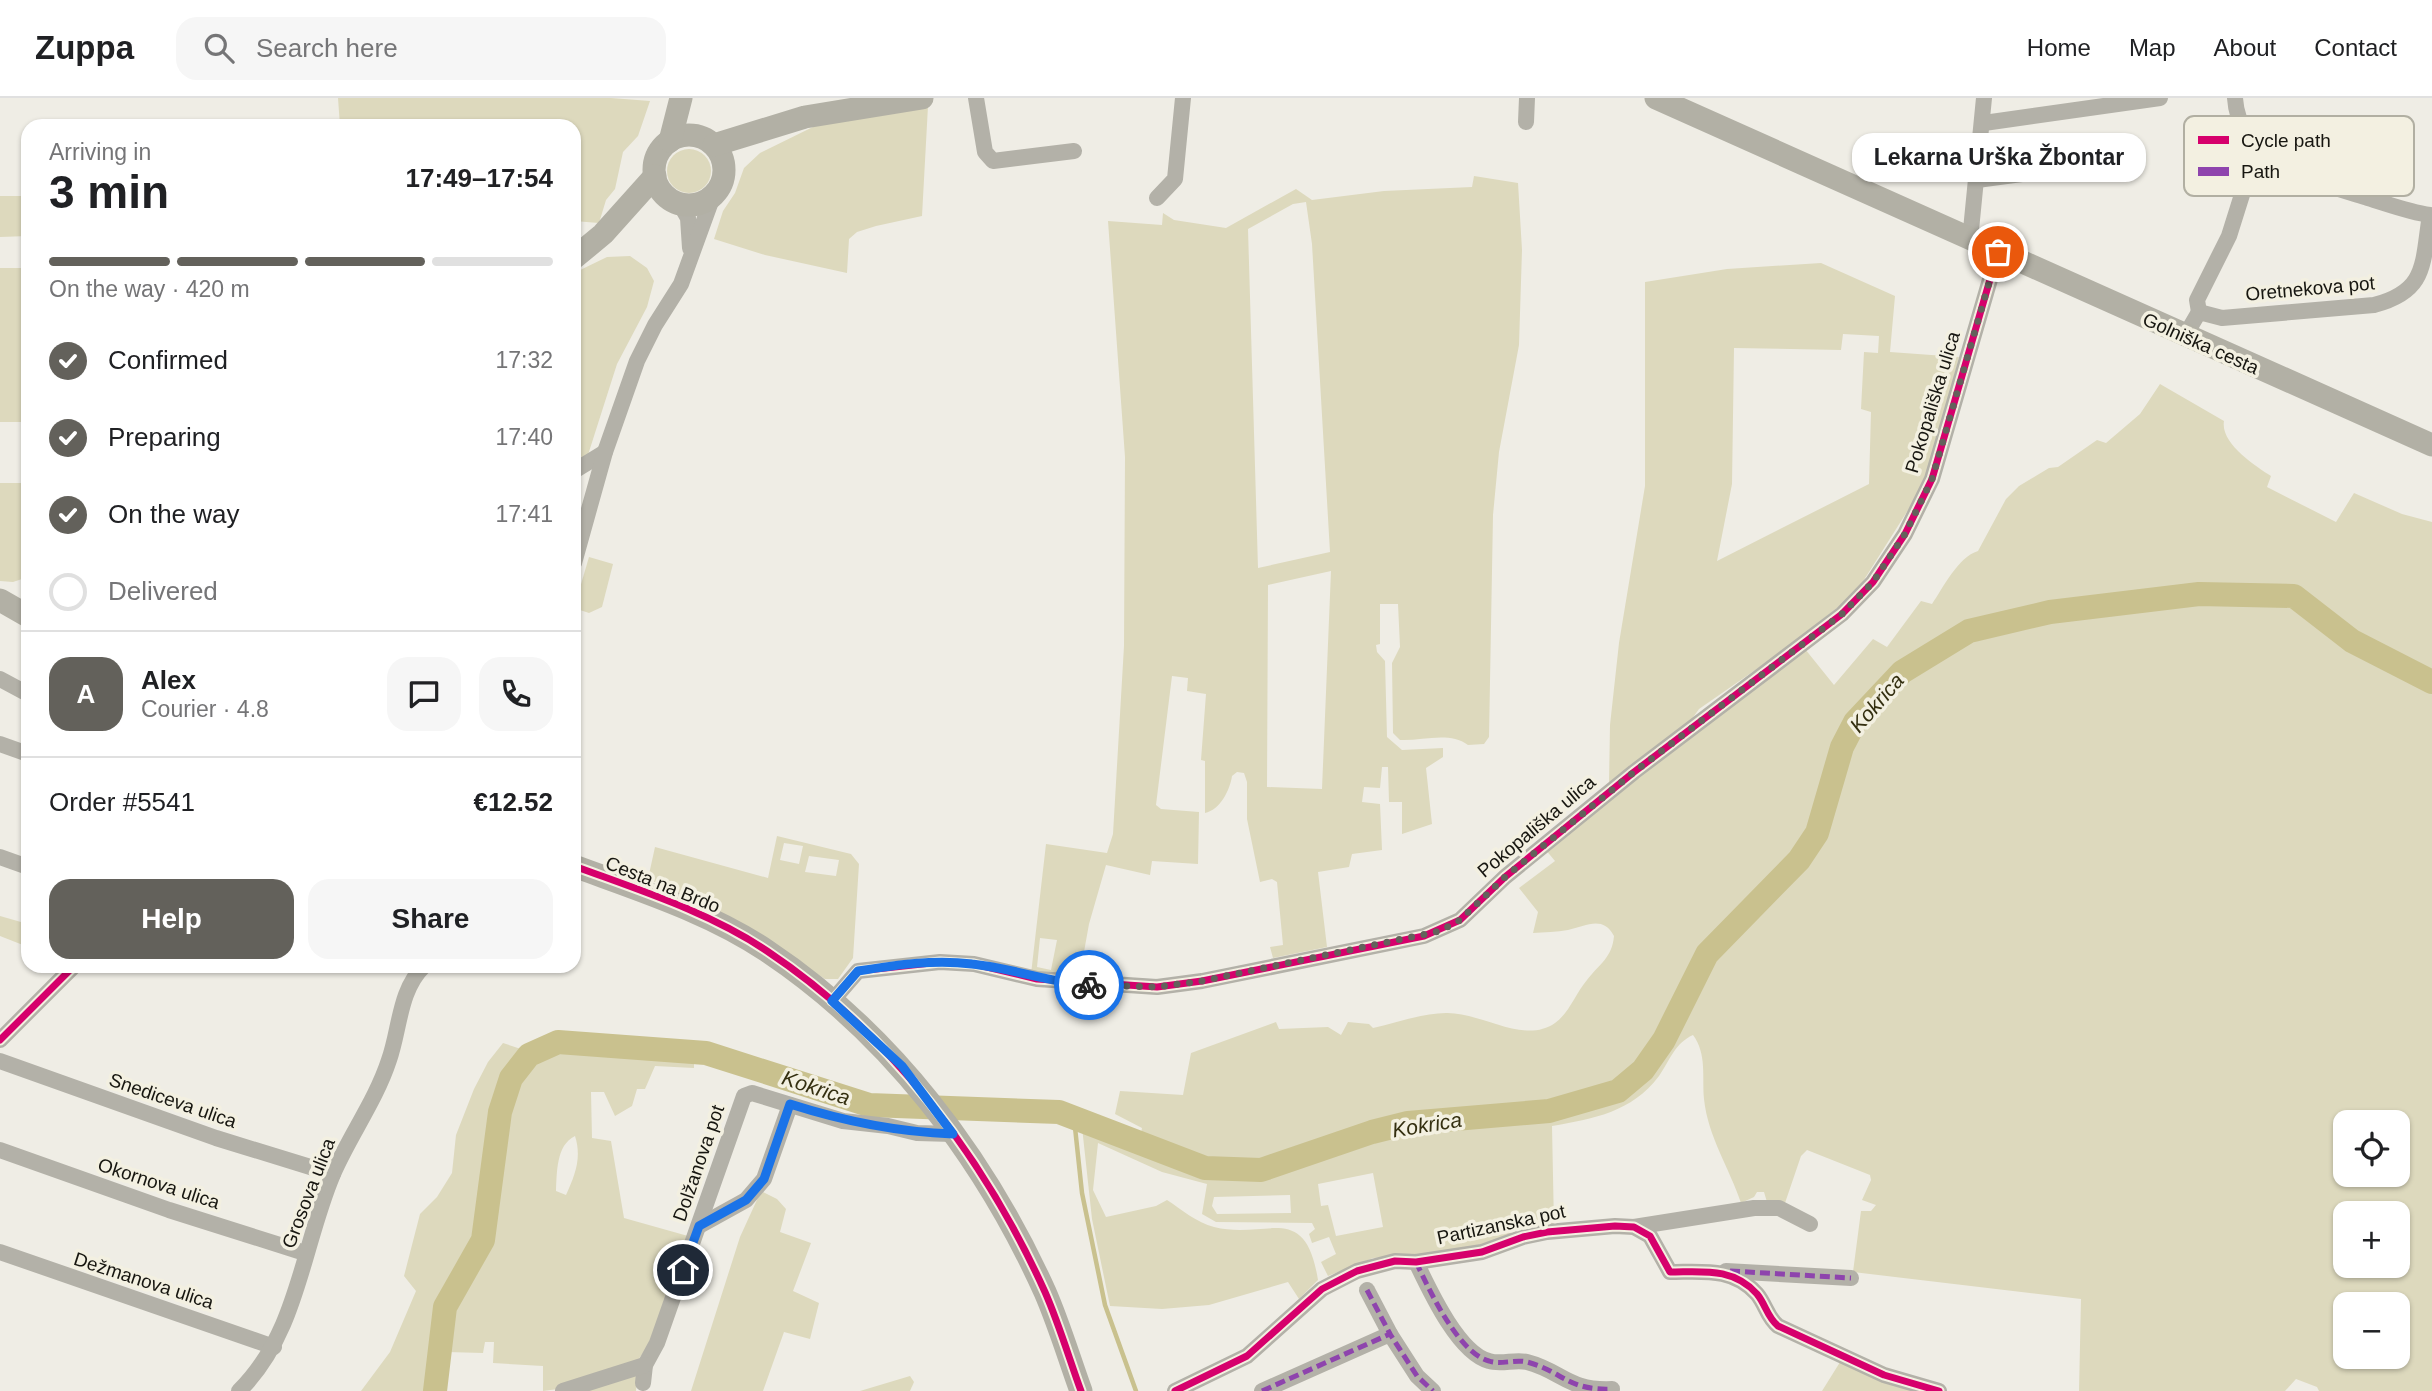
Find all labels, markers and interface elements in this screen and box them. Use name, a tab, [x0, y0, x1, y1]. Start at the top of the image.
search box	[176, 17, 666, 80]
text: Zuppa	[35, 29, 134, 66]
icon: search	[200, 29, 238, 67]
text: Search here	[256, 33, 398, 63]
text: Home	[2027, 34, 2091, 61]
text: Map	[2129, 34, 2176, 61]
text: About	[2214, 34, 2276, 61]
text: Contact	[2314, 34, 2397, 61]
legend	[2184, 116, 2414, 196]
text: Cycle path	[2241, 130, 2331, 151]
callout: Lekarna Urška Žbontar	[1851, 133, 2145, 182]
text: Arriving in	[49, 139, 151, 165]
text: Lekarna Urška Žbontar	[1874, 144, 2124, 170]
text: Path	[2241, 161, 2280, 182]
text: 17:49–17:54	[406, 163, 553, 193]
text: 3 min	[49, 166, 169, 218]
pin	[1968, 222, 2028, 282]
icon: bag	[1979, 233, 2017, 271]
street label: Oretnekova pot	[2244, 272, 2376, 305]
text: On the way · 420 m	[49, 276, 250, 302]
street label: Golniška cesta	[2140, 309, 2262, 379]
street label: Pokopališka ulica	[1901, 328, 1964, 475]
icon: check	[49, 342, 87, 380]
text: Confirmed	[108, 345, 228, 375]
text: 17:32	[495, 347, 553, 373]
icon: check	[49, 419, 87, 457]
text: Preparing	[108, 422, 221, 452]
text: 17:40	[495, 424, 553, 450]
icon: check	[49, 496, 87, 534]
text: On the way	[108, 499, 240, 529]
text: 17:41	[495, 501, 553, 527]
text: Delivered	[108, 576, 218, 606]
button: chat	[387, 657, 461, 731]
button: phone	[479, 657, 553, 731]
text: Alex	[141, 665, 196, 695]
water label: Kokrica	[1845, 669, 1908, 737]
text: A	[77, 679, 95, 709]
text: Courier · 4.8	[141, 696, 269, 722]
street label: Pokopališka ulica	[1473, 771, 1600, 882]
text: Order #5541	[49, 787, 195, 817]
text: €12.52	[473, 787, 553, 817]
street label: Cesta na Brdo	[603, 852, 723, 917]
button: Help	[49, 879, 294, 959]
button: Share	[308, 879, 553, 959]
courier	[1054, 950, 1124, 1020]
icon: bike	[1070, 966, 1108, 1004]
water label: Kokrica	[779, 1066, 853, 1109]
street label: Snediceva ulica	[106, 1069, 240, 1132]
street label: Dolžanova pot	[669, 1102, 728, 1224]
water label: Kokrica	[1391, 1108, 1463, 1141]
map controls	[2333, 1110, 2410, 1369]
button: locate	[2333, 1110, 2410, 1187]
street label: Grosova ulica	[278, 1135, 339, 1251]
street label: Okornova ulica	[95, 1154, 223, 1213]
street label: Partizanska pot	[1435, 1200, 1568, 1248]
button: +	[2333, 1201, 2410, 1278]
pin	[653, 1240, 713, 1300]
street label: Dežmanova ulica	[71, 1248, 217, 1313]
icon: home	[664, 1251, 702, 1289]
button: −	[2333, 1292, 2410, 1369]

